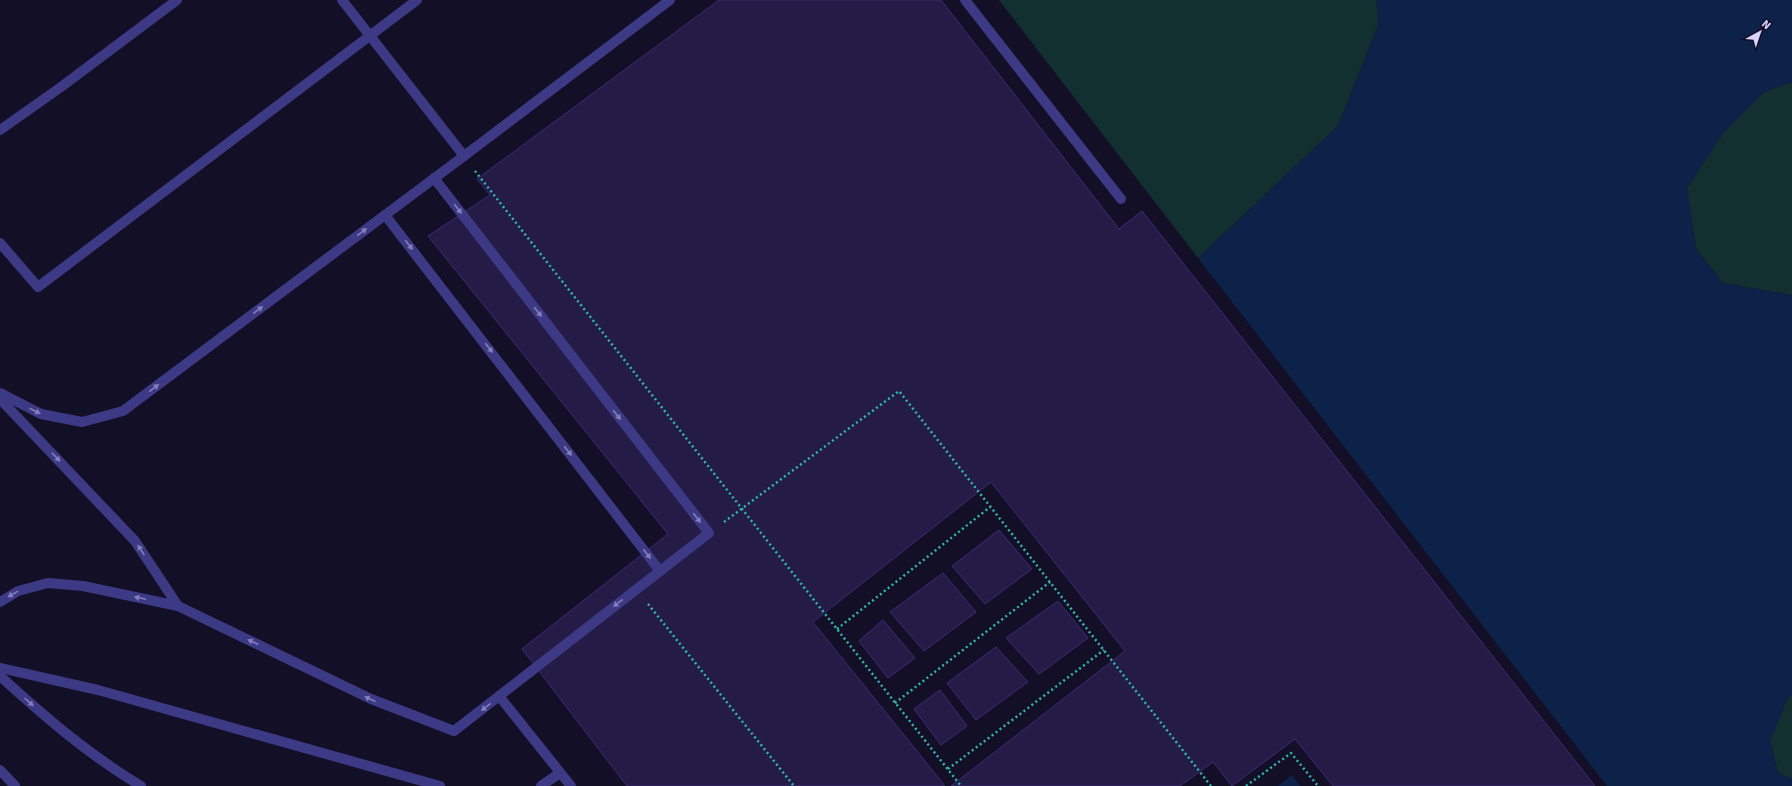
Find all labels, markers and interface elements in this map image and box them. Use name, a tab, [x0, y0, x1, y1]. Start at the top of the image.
north arrow	[1740, 12, 1780, 52]
text: N	[1759, 17, 1773, 32]
one-way arrow	[454, 204, 463, 215]
one-way arrow	[357, 228, 368, 236]
one-way arrow	[405, 240, 413, 251]
one-way arrow	[253, 305, 264, 314]
one-way arrow	[534, 307, 542, 317]
one-way arrow	[484, 343, 493, 354]
one-way arrow	[149, 384, 159, 392]
one-way arrow	[29, 408, 40, 414]
one-way arrow	[613, 409, 622, 420]
one-way arrow	[564, 446, 572, 457]
one-way arrow	[51, 452, 61, 462]
one-way arrow	[693, 512, 701, 523]
one-way arrow	[137, 545, 145, 556]
one-way arrow	[643, 549, 652, 560]
one-way arrow	[7, 591, 19, 598]
one-way arrow	[133, 595, 146, 601]
one-way arrow	[613, 599, 624, 608]
one-way arrow	[247, 639, 259, 645]
one-way arrow	[364, 695, 376, 701]
one-way arrow	[24, 698, 34, 707]
one-way arrow	[480, 702, 491, 711]

